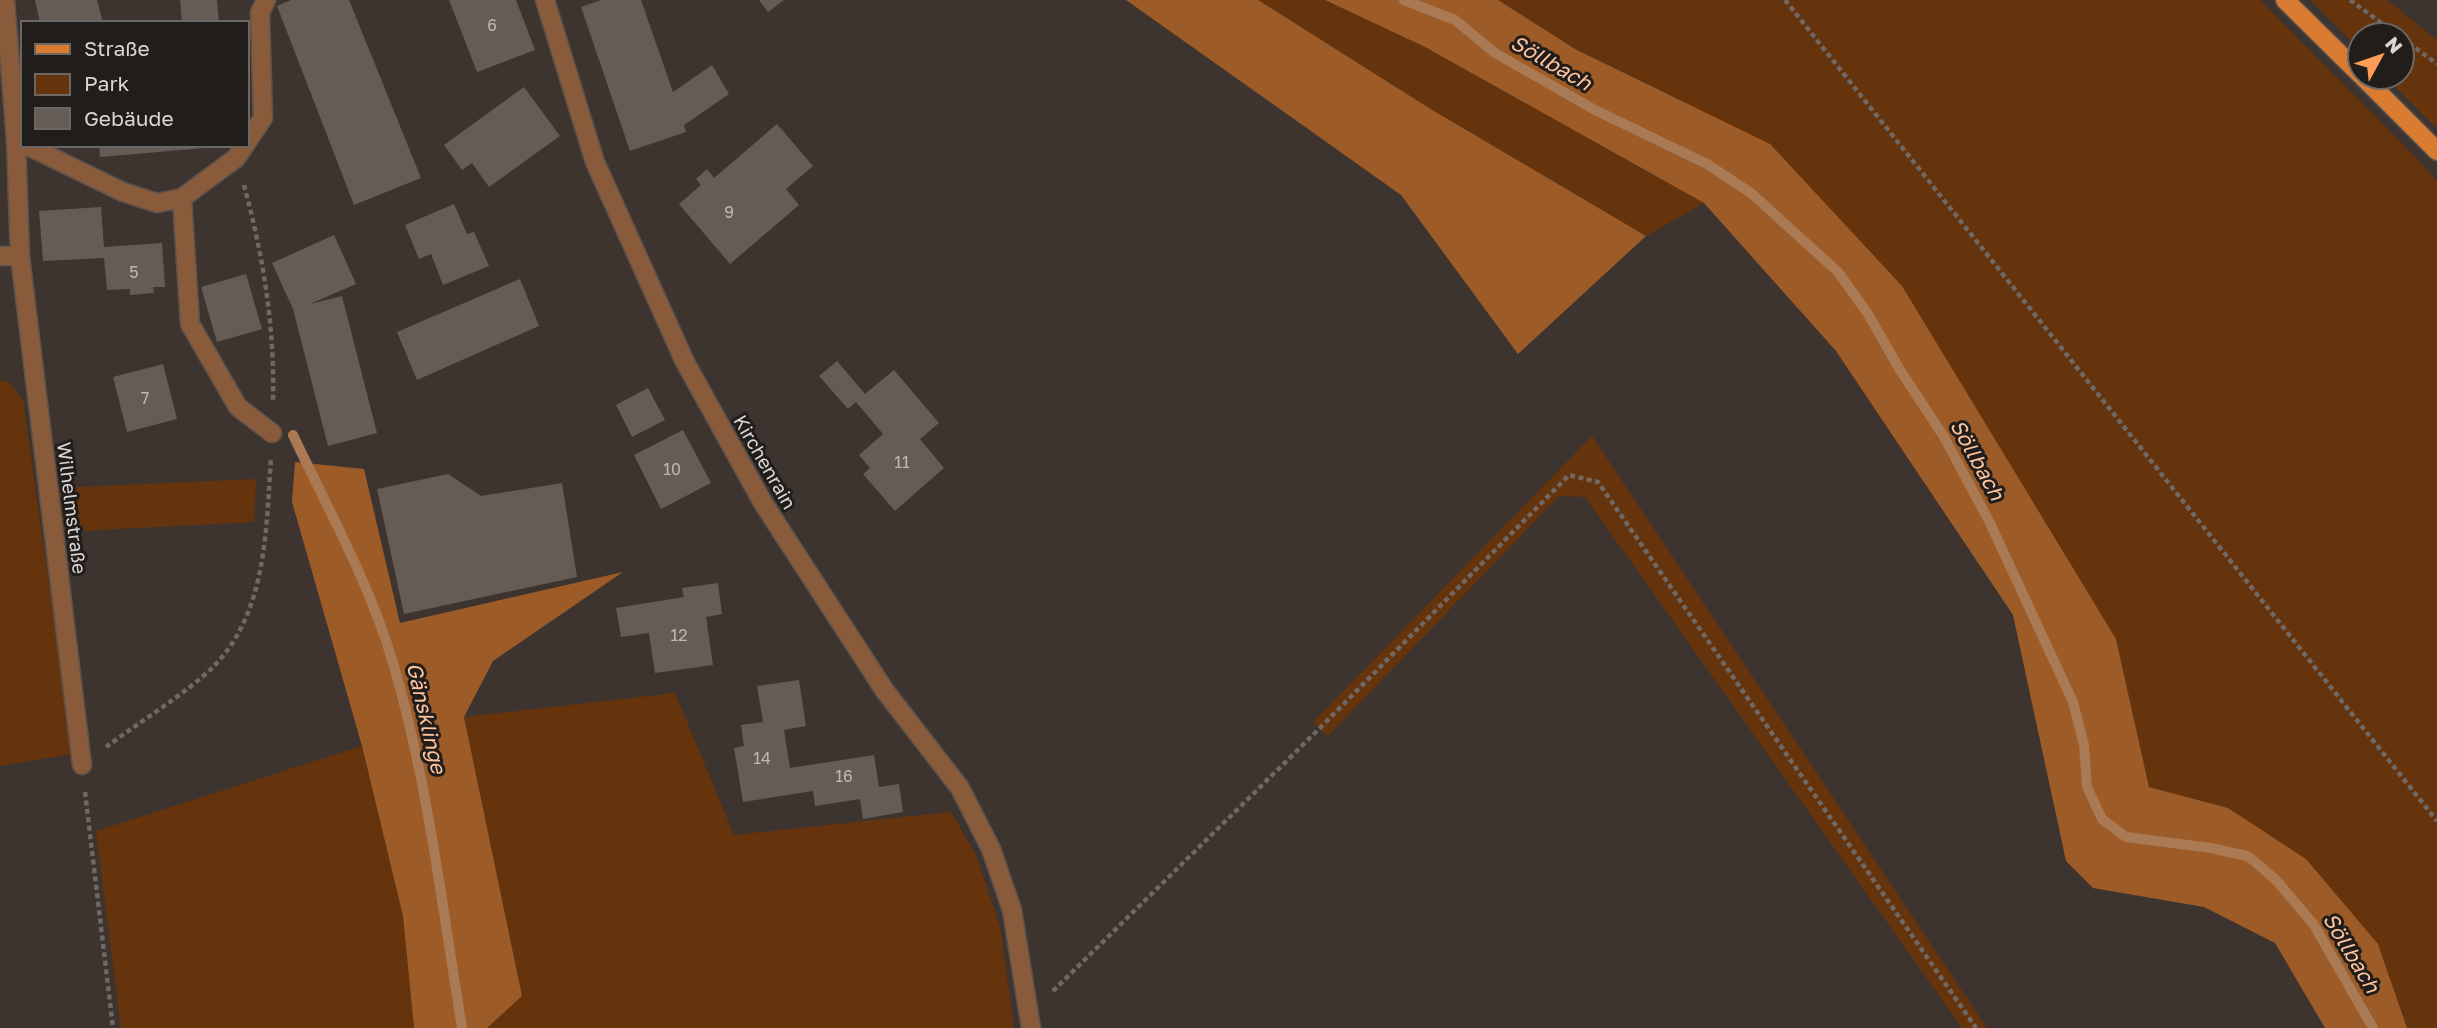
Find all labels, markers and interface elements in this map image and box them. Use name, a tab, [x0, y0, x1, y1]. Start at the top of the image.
house number: 6	[487, 15, 497, 35]
legend	[21, 21, 248, 147]
north arrow	[2346, 21, 2416, 91]
water label: Söllbach	[1507, 29, 1597, 96]
text: N	[2381, 32, 2408, 58]
text: Straße	[84, 35, 150, 61]
text: Park	[84, 70, 130, 96]
text: Gebäude	[84, 105, 174, 131]
house number: 9	[724, 202, 734, 222]
house number: 5	[129, 262, 139, 282]
house number: 7	[141, 388, 149, 408]
street label: Kirchenrain	[729, 411, 802, 513]
water label: Söllbach	[1945, 414, 2011, 506]
street label: Wilhelmstraße	[53, 441, 92, 575]
house number: 11	[894, 452, 910, 472]
house number: 10	[663, 459, 681, 479]
house number: 12	[670, 625, 688, 645]
water label: Gänsklinge	[402, 660, 453, 777]
house number: 14	[753, 748, 771, 768]
house number: 16	[835, 766, 853, 786]
water label: Söllbach	[2318, 908, 2386, 998]

